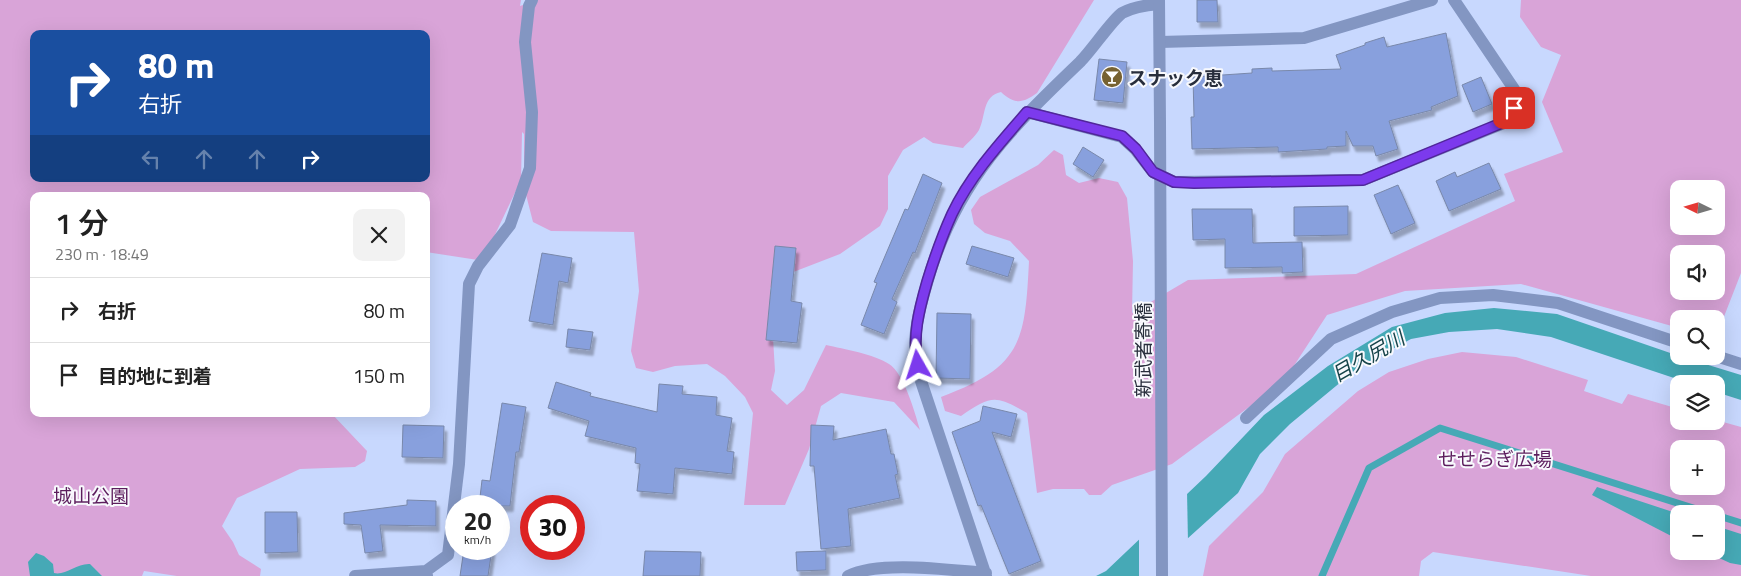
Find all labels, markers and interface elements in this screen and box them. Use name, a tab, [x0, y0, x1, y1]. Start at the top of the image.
text: 80 m	[138, 38, 214, 92]
icon: right	[55, 50, 120, 115]
place label: スナック恵	[1128, 63, 1223, 92]
bar icon: スナック恵	[1100, 65, 1124, 89]
text: 右折	[138, 87, 182, 121]
pin	[1493, 87, 1535, 129]
icon: arrive	[1500, 94, 1528, 122]
icon: left	[137, 145, 165, 173]
icon: ahead	[190, 145, 218, 173]
icon: ahead	[243, 145, 271, 173]
icon: right	[296, 145, 324, 173]
north arrow	[1670, 180, 1725, 235]
map controls	[1670, 180, 1725, 560]
text: 1 分	[55, 200, 108, 246]
button: close	[353, 209, 405, 261]
text: 230 m · 18:49	[55, 242, 149, 266]
button: sound	[1670, 245, 1725, 300]
icon: right	[55, 296, 83, 324]
text: 右折	[98, 296, 136, 325]
text: 80 m	[364, 296, 405, 325]
street label: 新武者寄橋	[1128, 302, 1157, 398]
button: search	[1670, 310, 1725, 365]
water label: 目久尻川	[1326, 322, 1412, 389]
position arrow	[891, 338, 943, 390]
icon: arrive	[55, 361, 83, 389]
text: 目的地に到着	[98, 361, 212, 390]
text: 150 m	[353, 361, 405, 390]
button: layers	[1670, 375, 1725, 430]
button: +	[1670, 440, 1725, 495]
park label: せせらぎ広場	[1438, 444, 1552, 473]
park label: 城山公園	[53, 481, 129, 510]
speed limit sign: 30	[520, 495, 585, 560]
text: 20	[463, 502, 492, 540]
button: −	[1670, 505, 1725, 560]
text: km/h	[464, 530, 491, 549]

